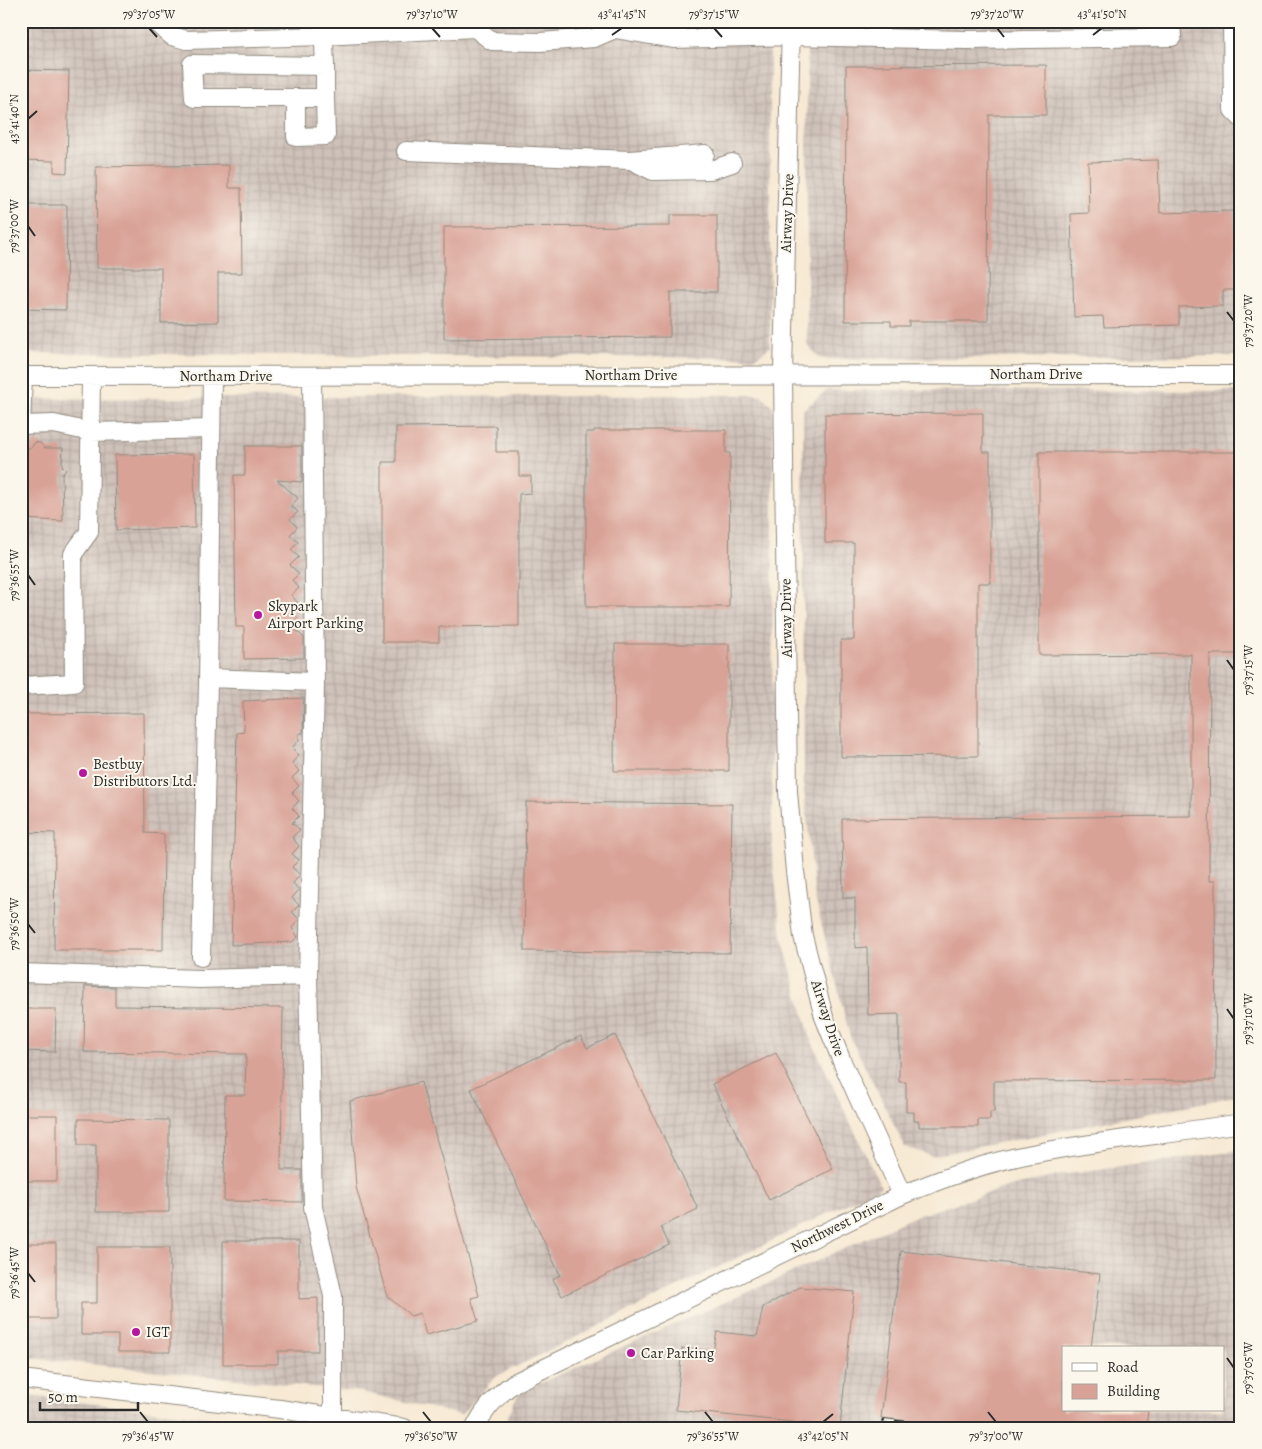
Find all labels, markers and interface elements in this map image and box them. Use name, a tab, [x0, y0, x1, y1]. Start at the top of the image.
text: 79°37'05"W	[123, 6, 176, 22]
text: 79°37'10"W	[406, 6, 459, 22]
text: 43°41'45"N	[598, 6, 647, 22]
text: 79°37'15"W	[689, 6, 740, 22]
text: 79°37'20"W	[970, 6, 1024, 22]
text: 43°41'50"N	[1077, 6, 1127, 22]
text: 43°41'40"N	[6, 94, 22, 144]
street label: Airway Drive	[776, 173, 798, 254]
text: 79°37'00"W	[6, 198, 22, 253]
text: 79°37'20"W	[1240, 294, 1256, 348]
street label: Northam Drive	[990, 364, 1083, 384]
street label: Northam Drive	[585, 365, 678, 385]
street label: Northam Drive	[180, 366, 273, 386]
text: 79°36'55"W	[6, 548, 22, 601]
street label: Airway Drive	[775, 578, 797, 659]
place label: Skypark Airport Parking	[267, 596, 364, 633]
marker: Skypark Airport Parking	[252, 609, 264, 621]
text: 79°37'15"W	[1240, 644, 1256, 695]
place label: Bestbuy Distributors Ltd.	[93, 754, 197, 791]
marker: Bestbuy Distributors Ltd.	[77, 767, 89, 779]
text: 79°36'50"W	[6, 897, 22, 951]
street label: Airway Drive	[806, 976, 850, 1059]
text: 79°37'10"W	[1240, 992, 1256, 1045]
street label: Northwest Drive	[787, 1195, 887, 1257]
text: 79°36'45"W	[6, 1246, 22, 1299]
place label: IGT	[146, 1322, 170, 1342]
marker: IGT	[130, 1326, 142, 1338]
text: 79°37'05"W	[1240, 1341, 1256, 1394]
place label: Car Parking	[641, 1343, 715, 1363]
legend	[1062, 1346, 1224, 1412]
marker: Car Parking	[625, 1347, 637, 1359]
text: Road	[1107, 1357, 1139, 1377]
scale bar	[40, 1379, 138, 1411]
text: Building	[1107, 1381, 1160, 1401]
text: 50 m	[48, 1387, 78, 1407]
text: 79°36'45"W	[122, 1428, 175, 1444]
text: 79°36'50"W	[404, 1428, 458, 1444]
text: 79°36'55"W	[687, 1428, 740, 1444]
text: 43°42'05"N	[797, 1428, 849, 1444]
text: 79°37'00"W	[969, 1428, 1024, 1444]

